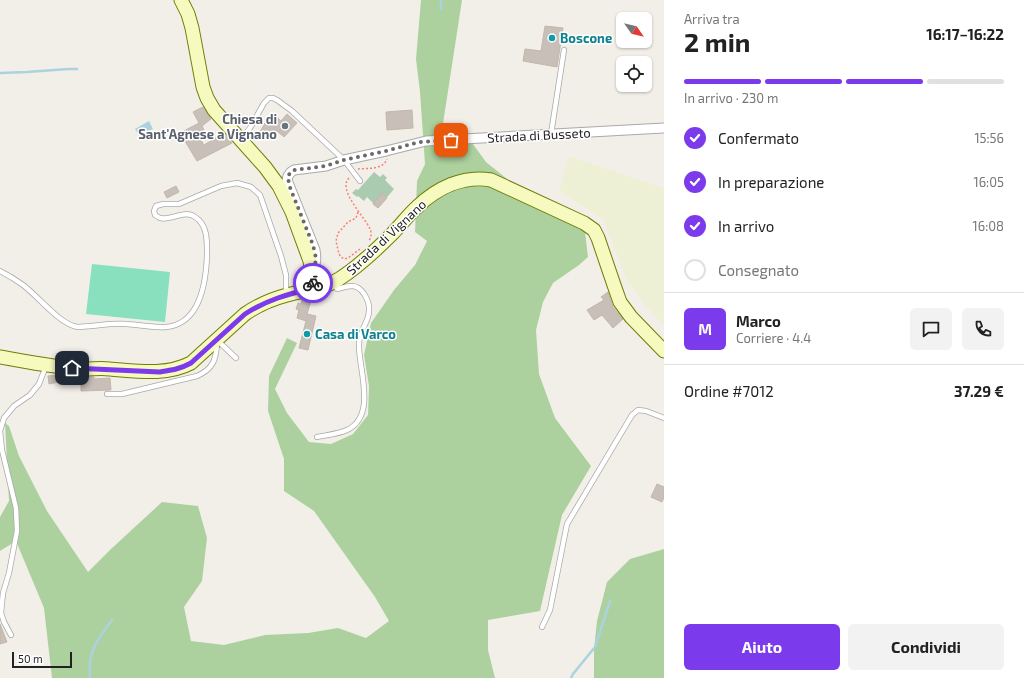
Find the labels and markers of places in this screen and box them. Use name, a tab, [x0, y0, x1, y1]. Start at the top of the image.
place label: Boscone	[560, 30, 612, 46]
marker: Boscone	[547, 33, 557, 43]
place label: Chiesa di Sant'Agnese a Vignano	[138, 111, 277, 142]
marker: Chiesa di Sant'Agnese a Vignano	[280, 121, 290, 131]
pin	[434, 123, 468, 157]
place label: Casa di Varco	[315, 326, 396, 342]
marker: Casa di Varco	[302, 329, 312, 339]
pin	[55, 351, 89, 385]

